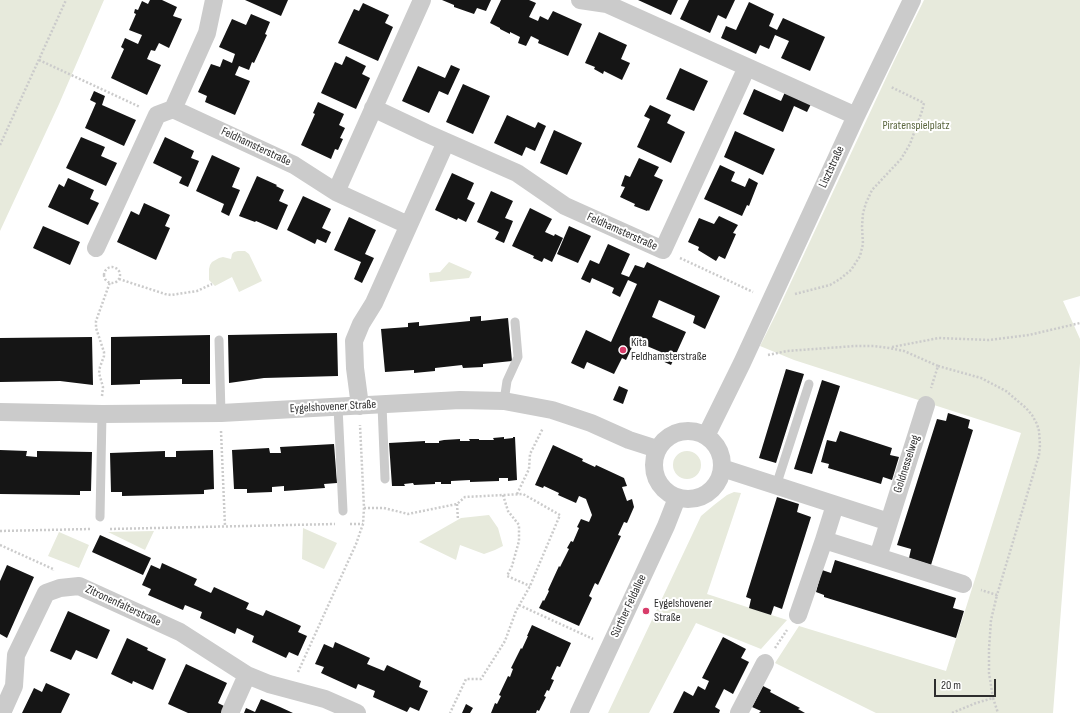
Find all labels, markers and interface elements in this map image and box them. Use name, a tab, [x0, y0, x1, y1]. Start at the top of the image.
park label: Piratenspielplatz	[882, 119, 950, 133]
street label: Feldhamsterstraße	[219, 125, 293, 169]
street label: Lisztstraße	[816, 144, 848, 190]
street label: Feldhamsterstraße	[585, 210, 659, 254]
place label: Kita Feldhamsterstraße	[631, 336, 707, 364]
marker: Kita Feldhamsterstraße	[618, 345, 628, 355]
street label: Eygelshovener Straße	[289, 398, 377, 416]
street label: Goldnesselweg	[891, 433, 923, 495]
street label: Sürther Feldallee	[608, 572, 650, 640]
street label: Zitronenfalterstraße	[83, 582, 163, 630]
place label: Eygelshovener Straße	[654, 597, 712, 625]
marker: Eygelshovener Straße	[641, 606, 651, 616]
scale bar	[936, 671, 998, 697]
text: 20 m	[941, 678, 961, 693]

